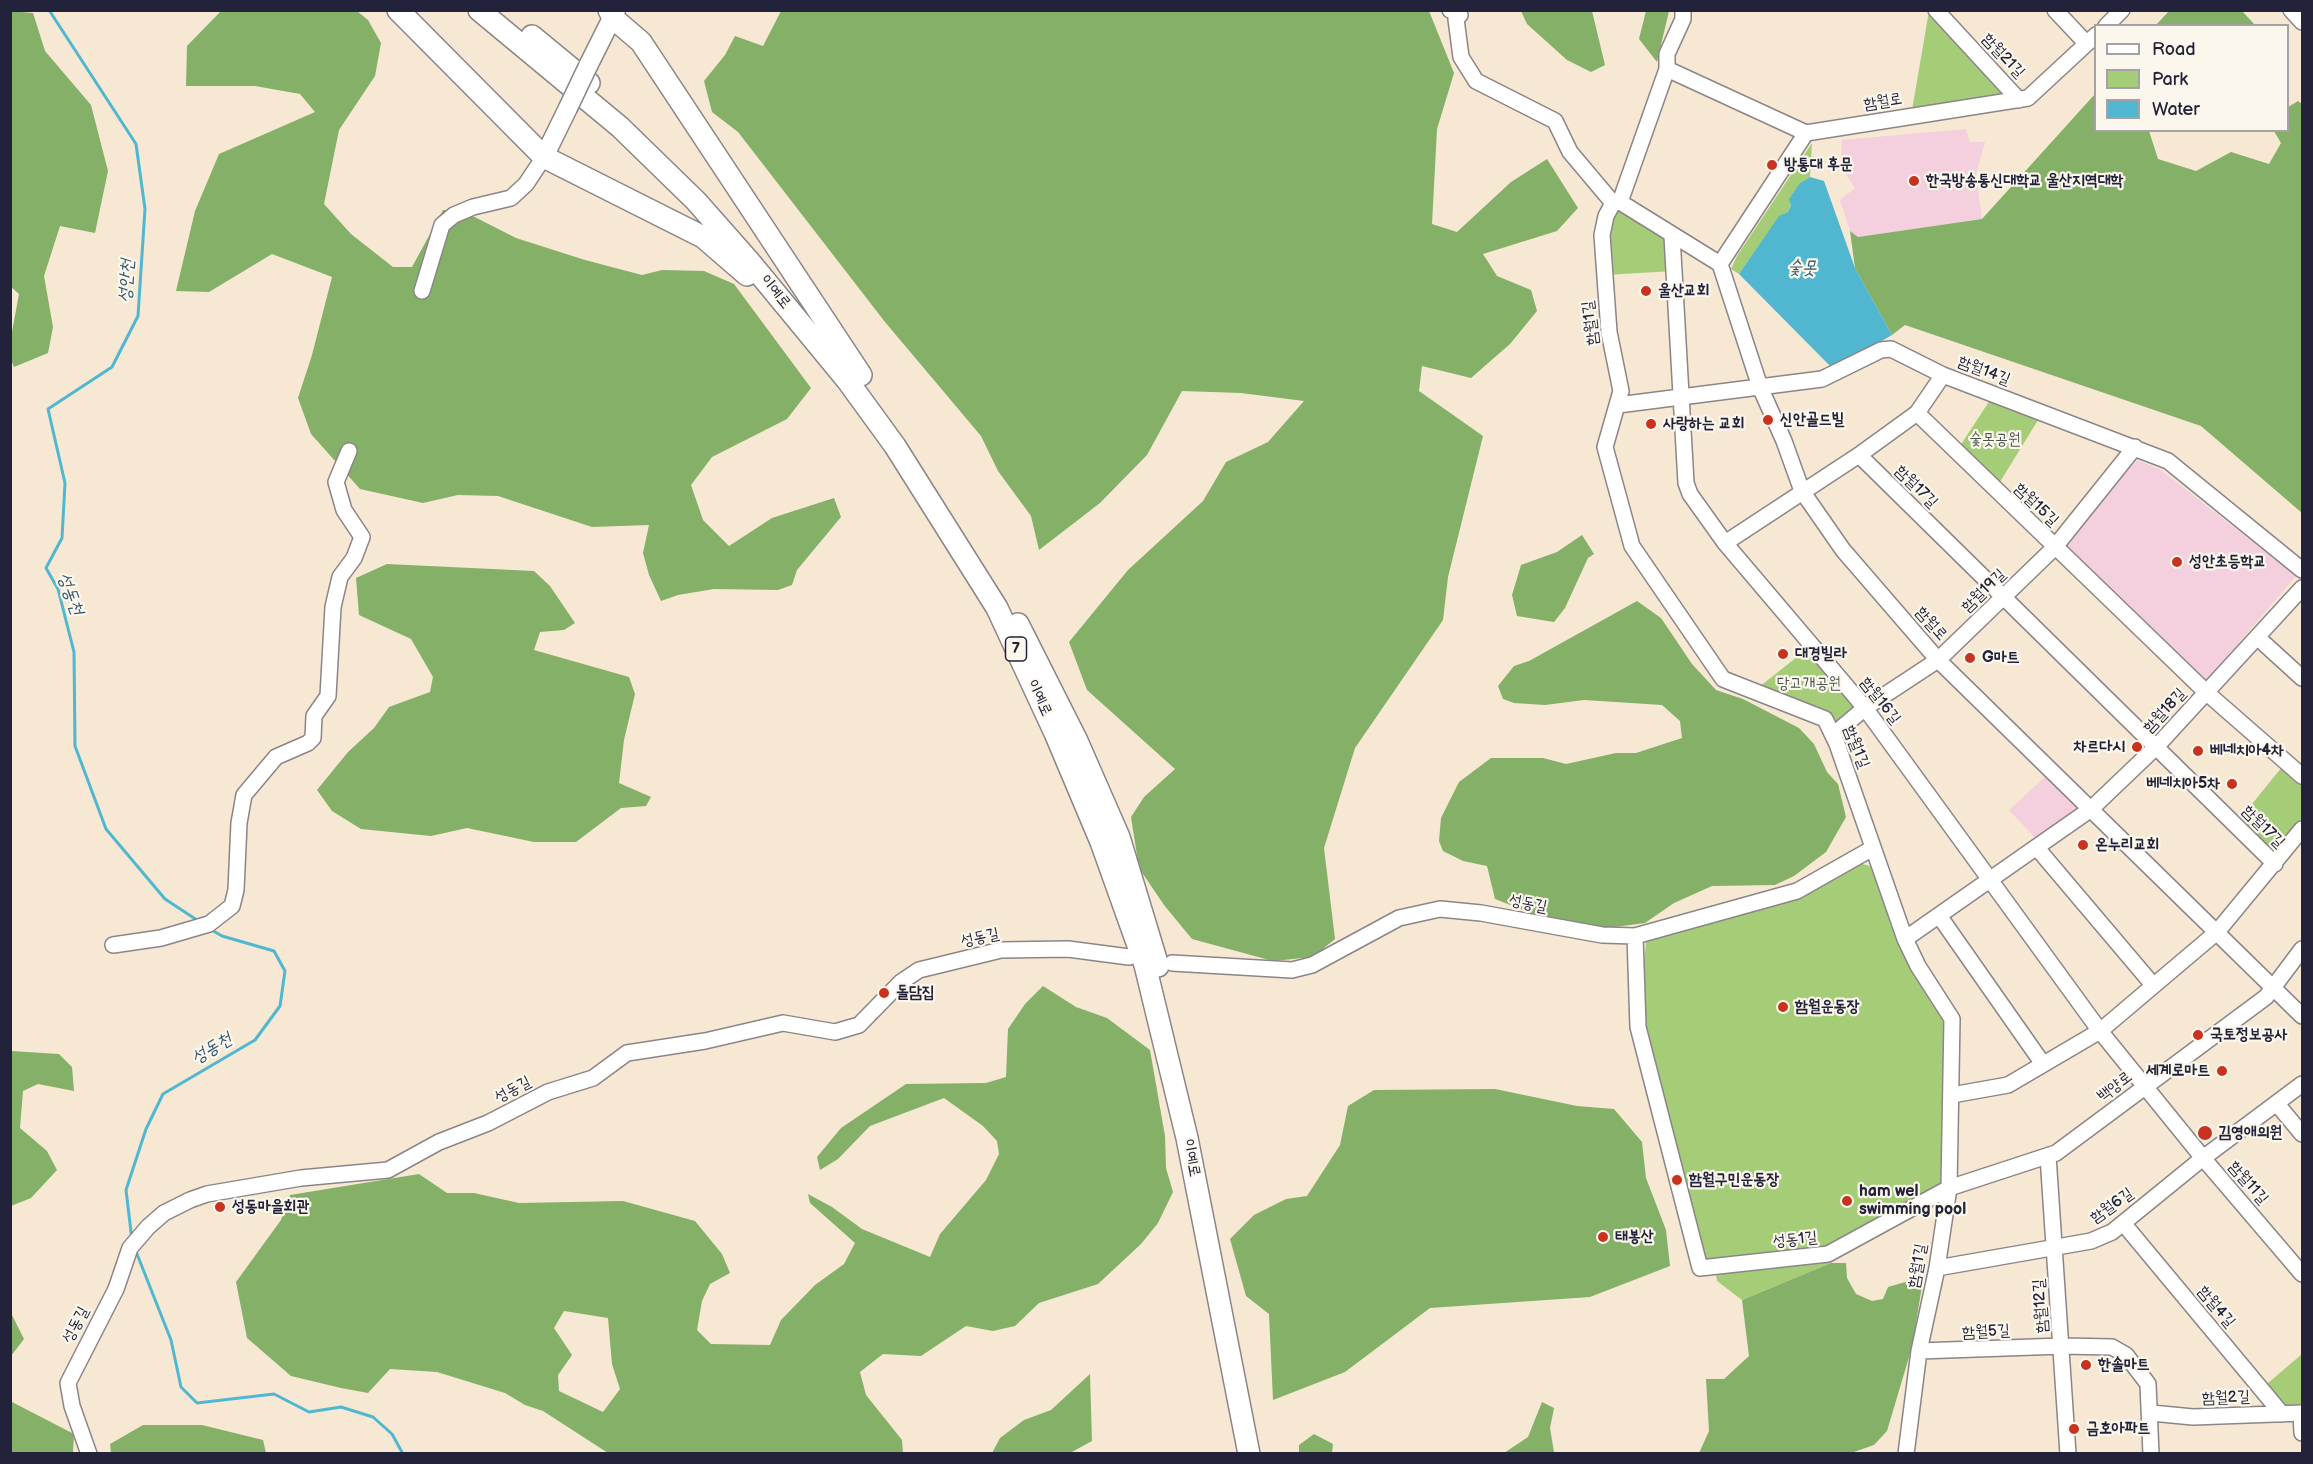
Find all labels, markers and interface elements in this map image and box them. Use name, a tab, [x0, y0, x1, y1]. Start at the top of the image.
legend	[2094, 24, 2289, 132]
street label: 함월21길	[1978, 30, 2028, 82]
text: Road	[2152, 39, 2196, 60]
text: Park	[2152, 69, 2188, 90]
street label: 함월로	[1862, 89, 1904, 115]
text: Water	[2152, 99, 2200, 120]
place label: 방통대 후문	[1784, 155, 1853, 175]
marker: 방통대 후문	[1765, 158, 1779, 172]
place label: 한국방송통신대학교 울산지역대학	[1926, 171, 2123, 191]
marker: 한국방송통신대학교 울산지역대학	[1907, 174, 1921, 188]
water label: 숯못	[1788, 257, 1816, 279]
water label: 성안천	[115, 259, 139, 303]
street label: 이예로	[755, 271, 795, 313]
place label: 울산교회	[1658, 281, 1709, 301]
marker: 울산교회	[1639, 284, 1653, 298]
street label: 함월1길	[1579, 300, 1603, 346]
street label: 함월14길	[1955, 352, 2013, 390]
place label: 신안골드빌	[1780, 410, 1844, 430]
marker: 신안골드빌	[1761, 413, 1775, 427]
place label: 사랑하는 교회	[1663, 414, 1745, 434]
marker: 사랑하는 교회	[1644, 417, 1658, 431]
park label: 숯못공원	[1969, 430, 2021, 450]
street label: 함월17길	[1891, 462, 1941, 512]
street label: 함월15길	[2010, 479, 2062, 531]
place label: 성안초등학교	[2189, 552, 2266, 572]
marker: 성안초등학교	[2170, 555, 2184, 569]
street label: 함월19길	[1958, 565, 2010, 617]
water label: 성동천	[52, 570, 88, 618]
street label: 함월로	[1911, 603, 1951, 645]
road number: 7	[1006, 637, 1026, 661]
place label: 대경빌라	[1795, 644, 1846, 664]
marker: 대경빌라	[1776, 647, 1790, 661]
place label: G마트	[1982, 648, 2020, 668]
marker: G마트	[1963, 651, 1977, 665]
park label: 당고개공원	[1777, 674, 1841, 694]
street label: 함월16길	[1856, 674, 1904, 728]
street label: 이예로	[1022, 676, 1056, 720]
street label: 함월18길	[2140, 685, 2190, 737]
street label: 함월1길	[1839, 723, 1873, 771]
place label: 차르다시	[2074, 737, 2125, 757]
marker: 차르다시	[2130, 740, 2144, 754]
place label: 베네치아4차	[2210, 741, 2284, 761]
marker: 베네치아4차	[2191, 744, 2205, 758]
place label: 베네치아5차	[2146, 774, 2220, 794]
marker: 베네치아5차	[2225, 777, 2239, 791]
street label: 함월17길	[2238, 802, 2288, 852]
place label: 온누리교회	[2095, 835, 2159, 855]
marker: 온누리교회	[2076, 838, 2090, 852]
street label: 성동길	[1507, 891, 1549, 917]
street label: 성동길	[959, 925, 1001, 951]
place label: 돌담집	[896, 983, 935, 1003]
marker: 돌담집	[877, 986, 891, 1000]
place label: 함월운동장	[1795, 997, 1859, 1017]
marker: 함월운동장	[1776, 1000, 1790, 1014]
place label: 국토정보공사	[2210, 1025, 2287, 1045]
marker: 국토정보공사	[2191, 1028, 2205, 1042]
water label: 성동천	[188, 1029, 236, 1069]
place label: 세계로마트	[2146, 1061, 2210, 1081]
marker: 세계로마트	[2215, 1064, 2229, 1078]
street label: 백양로	[2094, 1068, 2136, 1106]
street label: 성동길	[491, 1072, 535, 1108]
place label: 김영애의원	[2218, 1123, 2282, 1143]
marker: 김영애의원	[2196, 1124, 2214, 1142]
street label: 이예로	[1178, 1137, 1204, 1179]
street label: 함월11길	[2224, 1157, 2272, 1209]
place label: 함월구민운동장	[1689, 1170, 1779, 1190]
marker: 함월구민운동장	[1670, 1173, 1684, 1187]
place label: ham wel swimming pool	[1859, 1182, 1966, 1220]
street label: 함월6길	[2087, 1184, 2137, 1228]
marker: ham wel swimming pool	[1840, 1194, 1854, 1208]
place label: 성동마을회관	[232, 1197, 309, 1217]
marker: 성동마을회관	[213, 1200, 227, 1214]
place label: 태봉산	[1615, 1227, 1654, 1247]
street label: 성동1길	[1772, 1228, 1818, 1252]
marker: 태봉산	[1596, 1230, 1610, 1244]
street label: 함월1길	[1905, 1242, 1931, 1290]
street label: 함월12길	[2030, 1278, 2052, 1334]
street label: 함월4길	[2193, 1282, 2239, 1332]
street label: 성동길	[58, 1303, 94, 1347]
street label: 함월5길	[1962, 1321, 2010, 1343]
place label: 한솔마트	[2098, 1355, 2150, 1375]
marker: 한솔마트	[2079, 1358, 2093, 1372]
street label: 함월2길	[2202, 1388, 2250, 1408]
place label: 금호아파트	[2086, 1419, 2150, 1439]
marker: 금호아파트	[2067, 1422, 2081, 1436]

